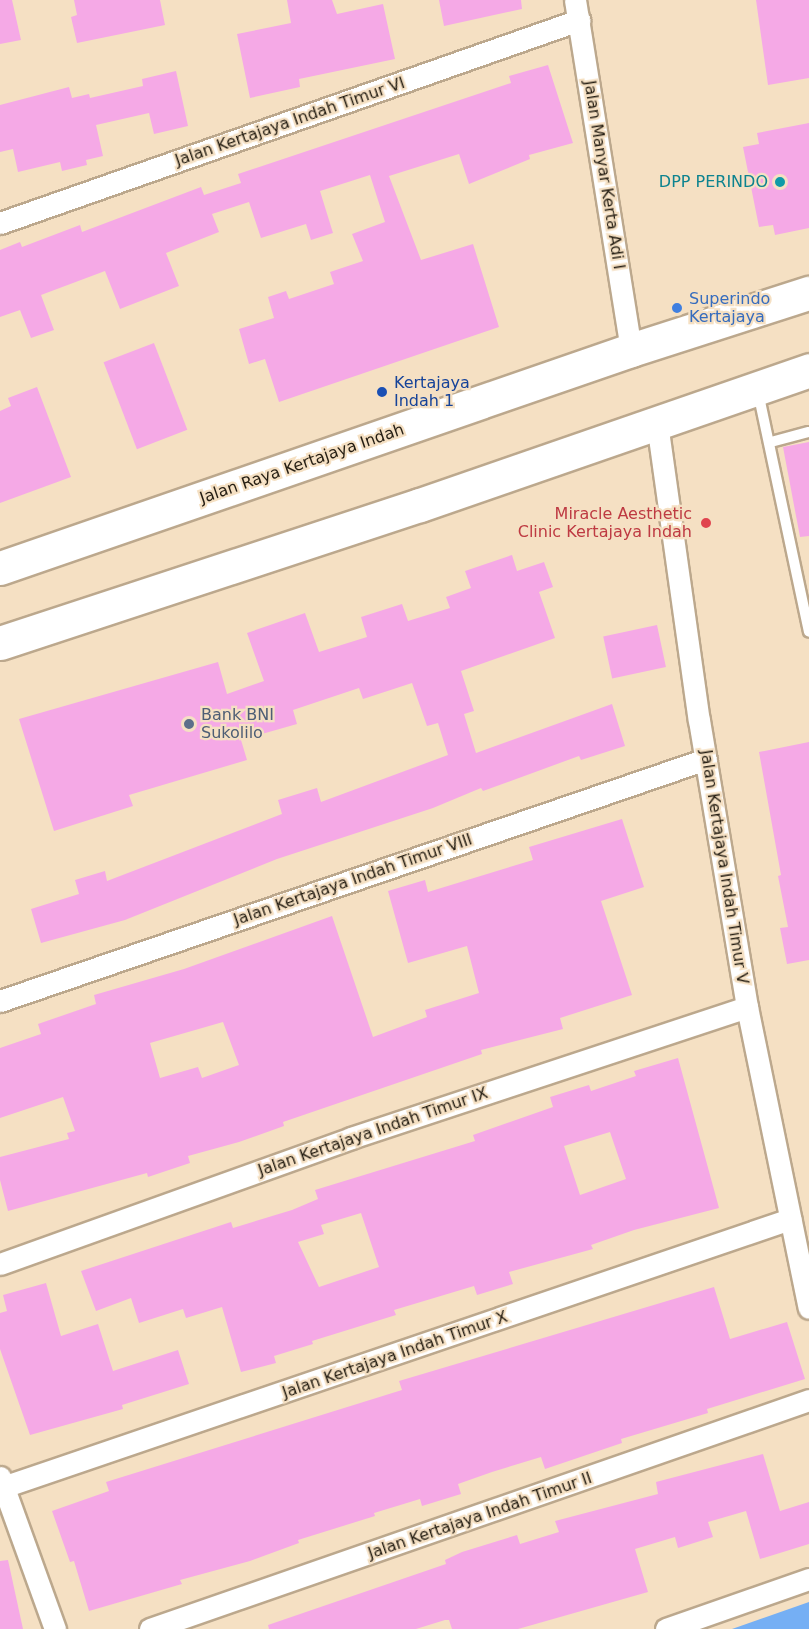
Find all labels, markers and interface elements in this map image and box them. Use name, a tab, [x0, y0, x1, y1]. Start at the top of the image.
street label: Jalan Kertajaya Indah Timur VI	[173, 74, 407, 170]
street label: Jalan Manyar Kerta Adi I	[580, 79, 628, 271]
place label: DPP PERINDO	[659, 172, 768, 192]
marker: DPP PERINDO	[773, 175, 787, 189]
place label: Superindo Kertajaya	[689, 289, 770, 327]
marker: Superindo Kertajaya	[670, 301, 684, 315]
place label: Kertajaya Indah 1	[394, 373, 470, 411]
marker: Kertajaya Indah 1	[375, 385, 389, 399]
street label: Jalan Raya Kertajaya Indah	[197, 420, 407, 508]
place label: Miracle Aesthetic Clinic Kertajaya Indah	[518, 504, 692, 542]
marker: Miracle Aesthetic Clinic Kertajaya Indah	[697, 514, 715, 532]
place label: Bank BNI Sukolilo	[201, 705, 274, 743]
marker: Bank BNI Sukolilo	[182, 717, 196, 731]
street label: Jalan Kertajaya Indah Timur V	[696, 748, 752, 986]
street label: Jalan Kertajaya Indah Timur VIII	[231, 830, 475, 930]
street label: Jalan Kertajaya Indah Timur IX	[256, 1084, 490, 1180]
street label: Jalan Kertajaya Indah Timur X	[280, 1307, 510, 1403]
street label: Jalan Kertajaya Indah Timur II	[366, 1469, 594, 1563]

